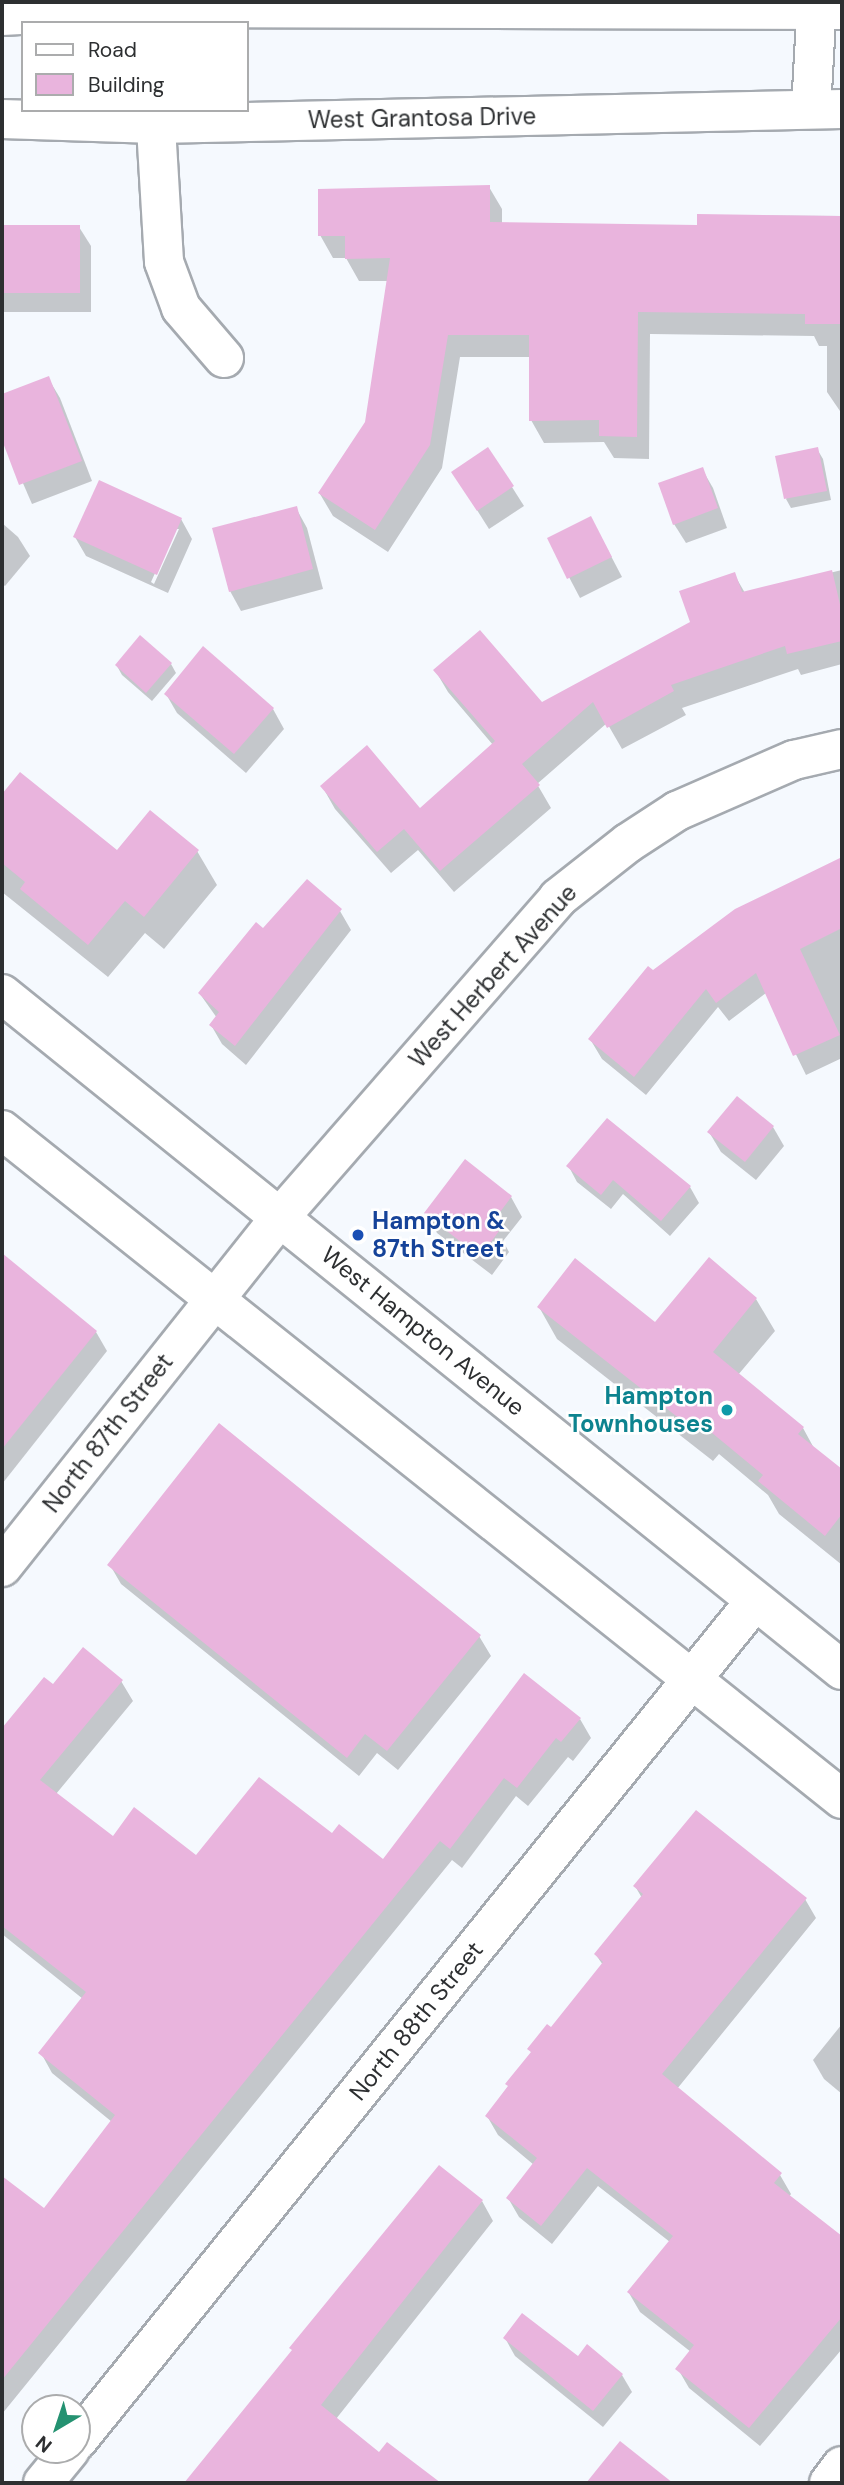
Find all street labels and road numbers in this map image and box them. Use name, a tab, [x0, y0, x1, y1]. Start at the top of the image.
street label: West Grantosa Drive	[308, 102, 536, 134]
street label: West Herbert Avenue	[403, 878, 583, 1074]
street label: West Hampton Avenue	[316, 1240, 530, 1422]
street label: North 87th Street	[37, 1348, 179, 1518]
street label: North 88th Street	[343, 1936, 489, 2106]

